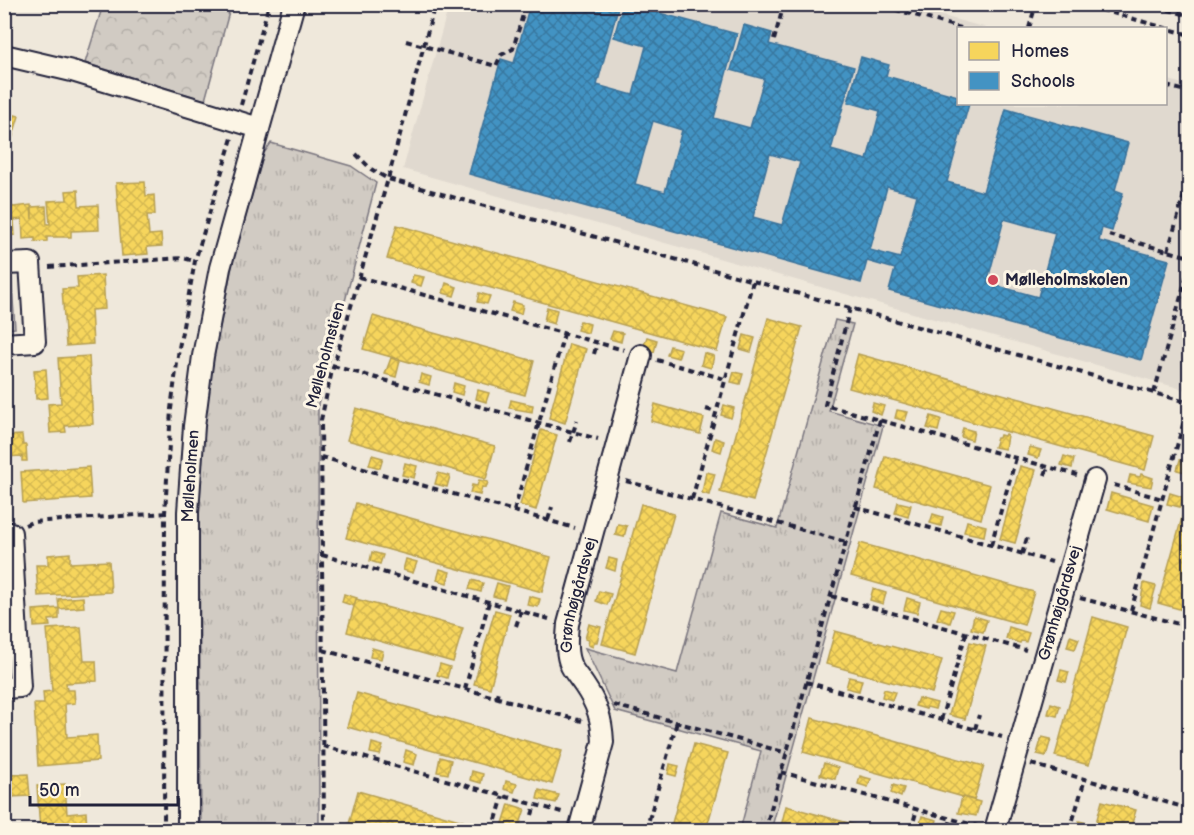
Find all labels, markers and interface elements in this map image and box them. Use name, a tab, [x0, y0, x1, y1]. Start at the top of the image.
legend	[957, 27, 1167, 105]
text: Homes	[1011, 41, 1069, 62]
text: Schools	[1011, 71, 1075, 92]
place label: Mølleholmskolen	[1005, 271, 1128, 290]
marker: Mølleholmskolen	[986, 273, 1000, 287]
street label: Mølleholmstien	[303, 300, 349, 410]
street label: Mølleholmen	[179, 429, 203, 522]
street label: Grønhøjgårdsvej	[557, 535, 601, 653]
street label: Grønhøjgårdsvej	[1034, 543, 1085, 663]
scale bar	[30, 769, 178, 807]
text: 50 m	[39, 780, 80, 801]

